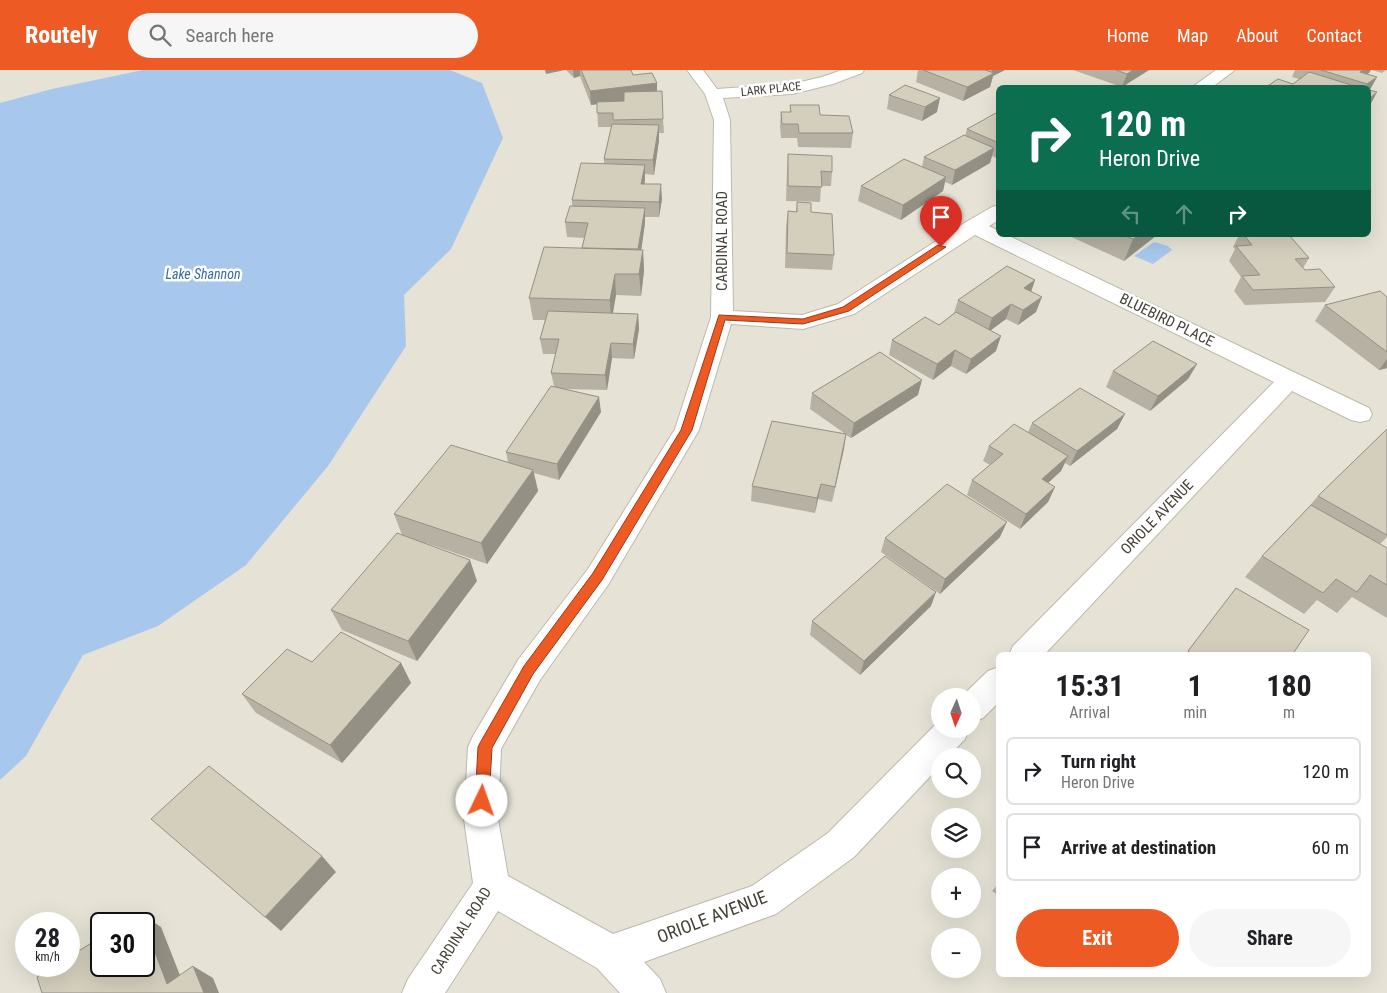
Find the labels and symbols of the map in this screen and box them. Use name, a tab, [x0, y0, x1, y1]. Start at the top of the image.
street label: LARK PLACE	[740, 79, 802, 99]
street label: CARDINAL ROAD	[713, 191, 731, 291]
pin	[920, 196, 962, 247]
water label: Lake Shannon	[165, 266, 241, 282]
street label: BLUEBIRD PLACE	[1117, 289, 1217, 351]
street label: ORIOLE AVENUE	[1117, 476, 1197, 558]
north arrow	[931, 688, 981, 738]
position arrow	[455, 774, 507, 826]
street label: CARDINAL ROAD	[427, 884, 495, 978]
street label: ORIOLE AVENUE	[654, 886, 770, 947]
speed limit sign: 30	[90, 912, 155, 977]

